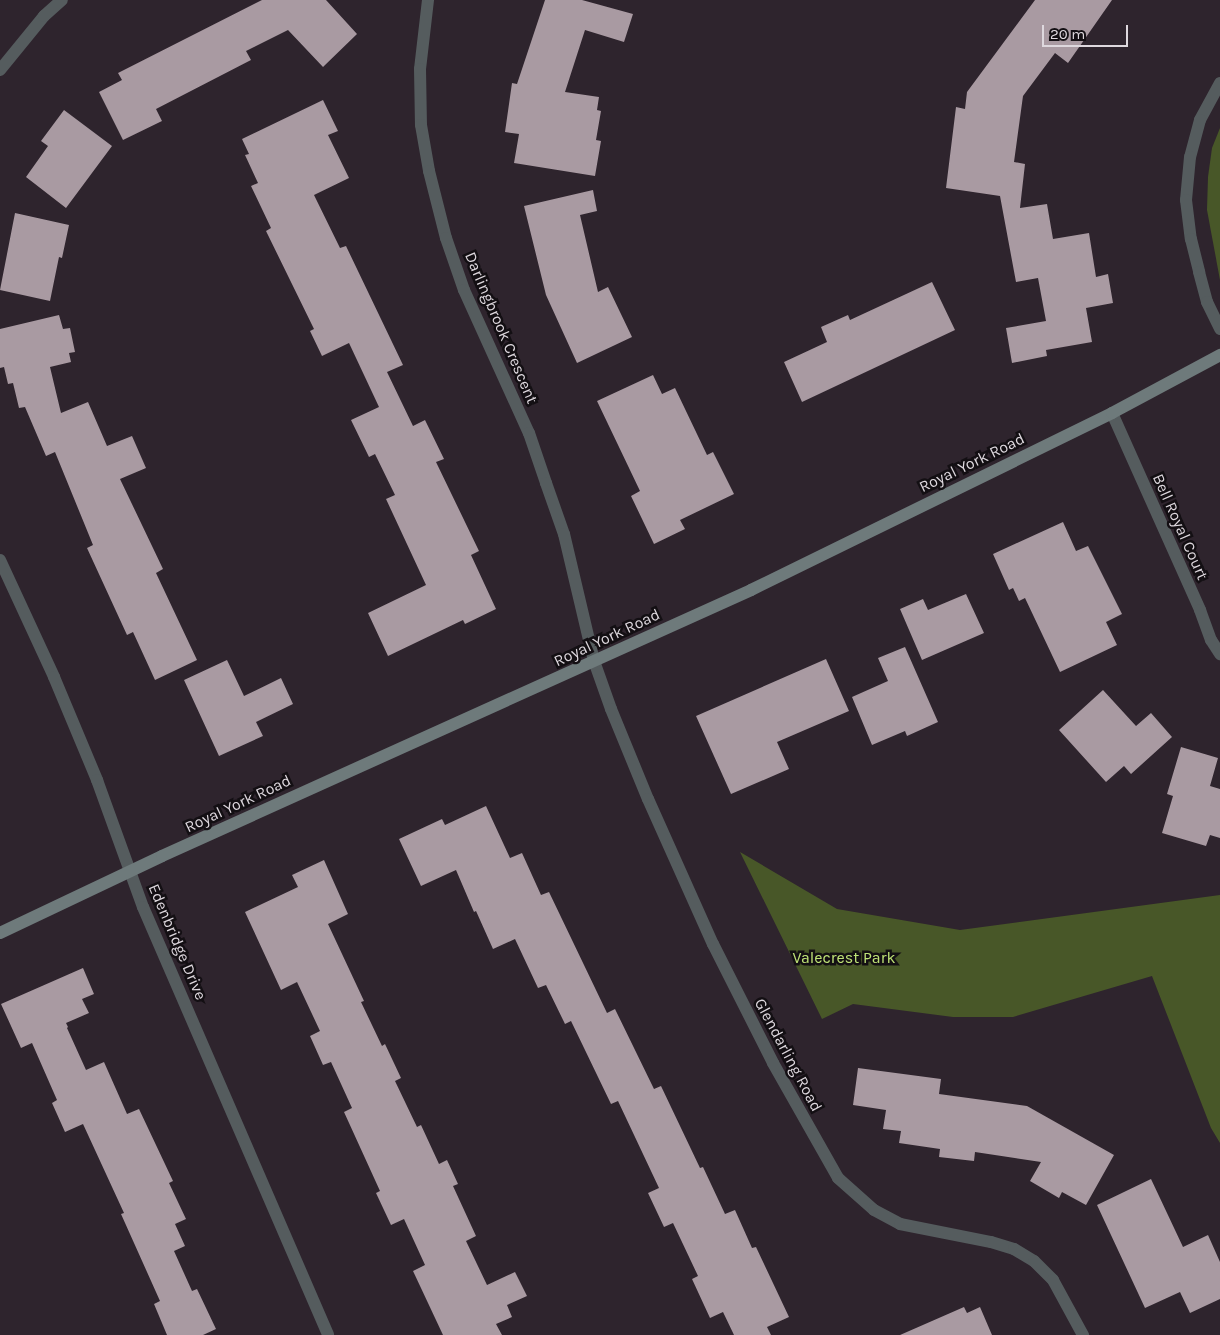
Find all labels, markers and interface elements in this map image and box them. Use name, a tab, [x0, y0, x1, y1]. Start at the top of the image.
scale bar	[1045, 15, 1131, 47]
text: 20 m	[1050, 25, 1085, 43]
street label: Darlingbrook Crescent	[460, 249, 542, 407]
street label: Royal York Road	[916, 429, 1028, 497]
street label: Bell Royal Court	[1148, 471, 1212, 583]
street label: Royal York Road	[551, 605, 663, 671]
street label: Royal York Road	[182, 771, 294, 837]
street label: Edenbridge Drive	[144, 881, 210, 1003]
park label: Valecrest Park	[793, 948, 895, 968]
street label: Glendarling Road	[750, 995, 826, 1115]

